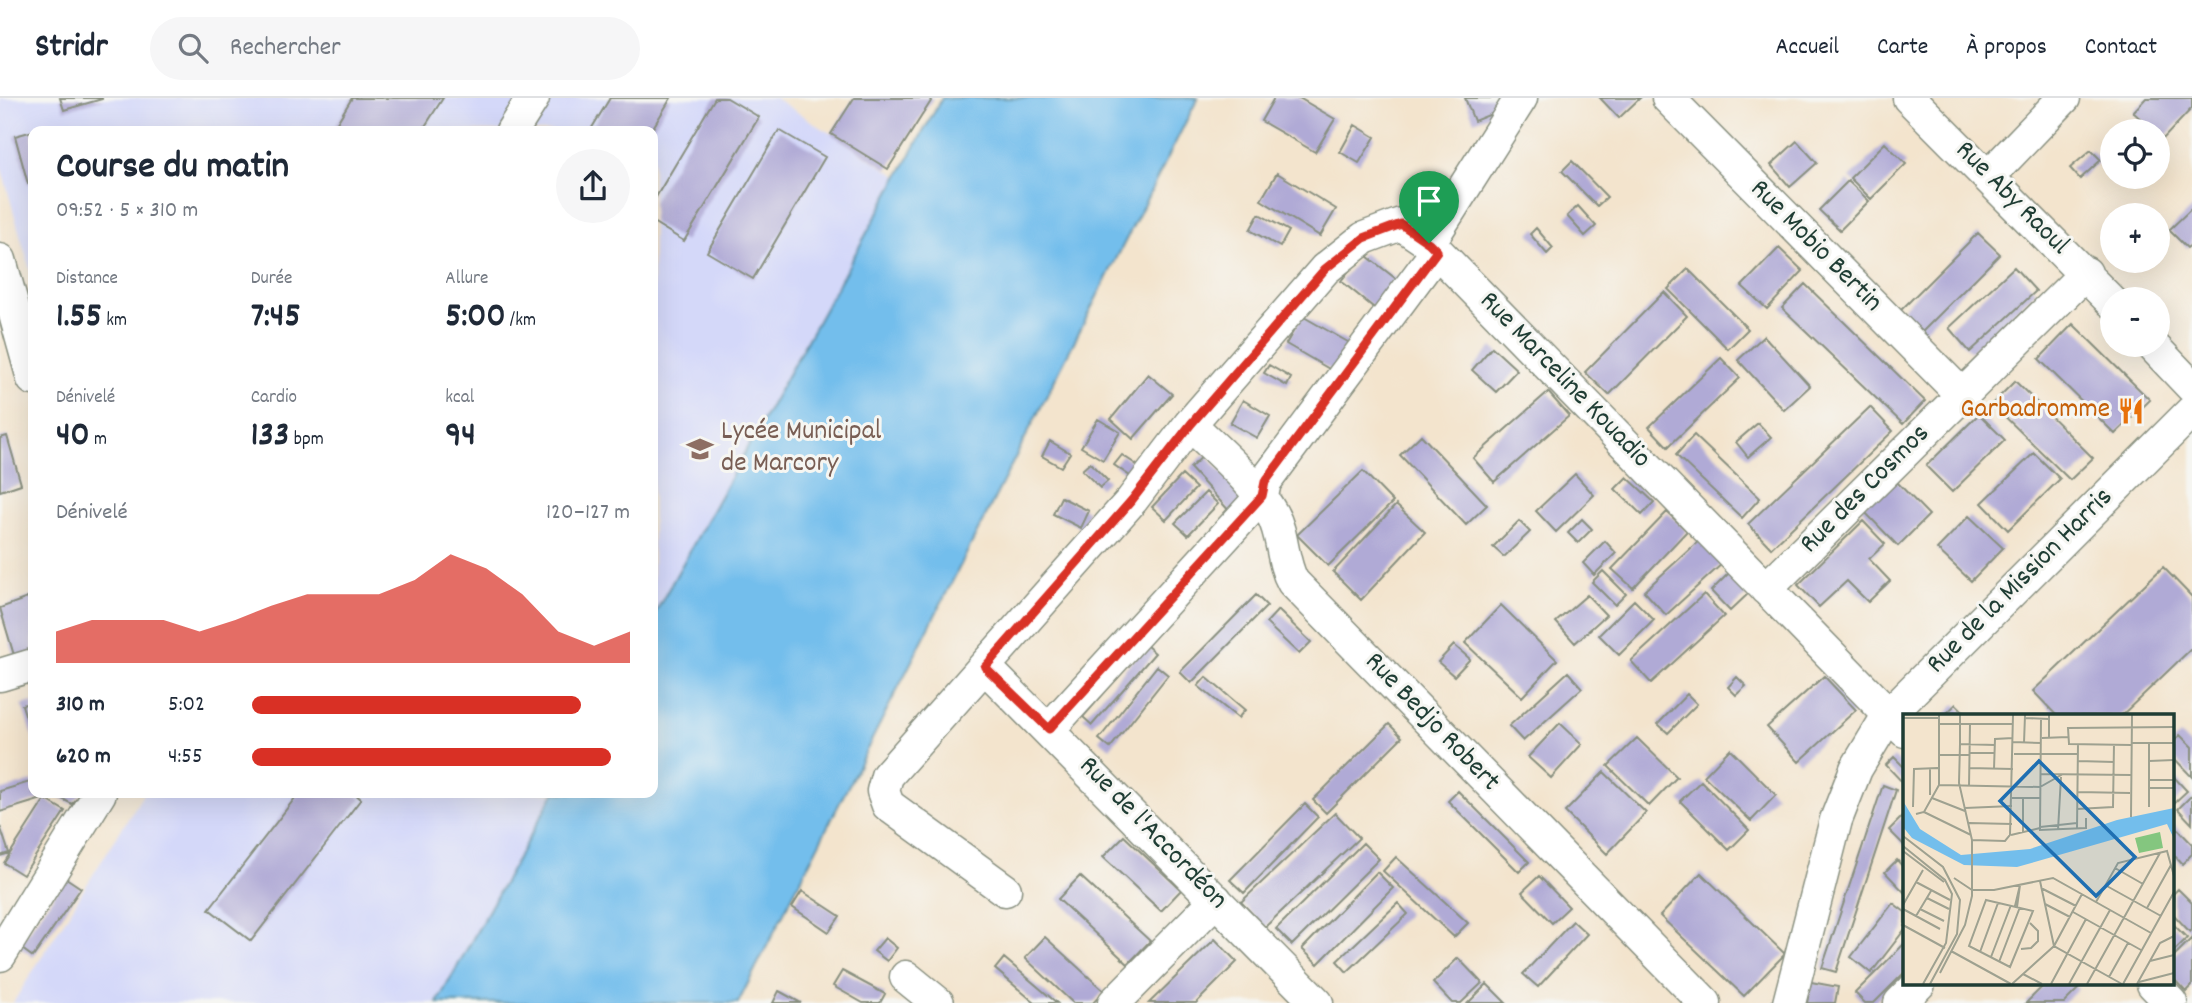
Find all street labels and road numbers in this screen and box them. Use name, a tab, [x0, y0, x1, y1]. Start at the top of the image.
street label: Rue Aby Raoul	[1945, 133, 2078, 266]
street label: Rue Mobio Bertin	[1739, 171, 1891, 323]
street label: Rue Marceline Kouadio	[1469, 283, 1659, 479]
street label: Rue des Cosmos	[1792, 416, 1940, 564]
street label: Rue de la Mission Harris	[1919, 480, 2123, 684]
street label: Rue Bedjo Robert	[1354, 644, 1508, 802]
street label: Rue de l'Accordéon	[1068, 748, 1236, 920]

